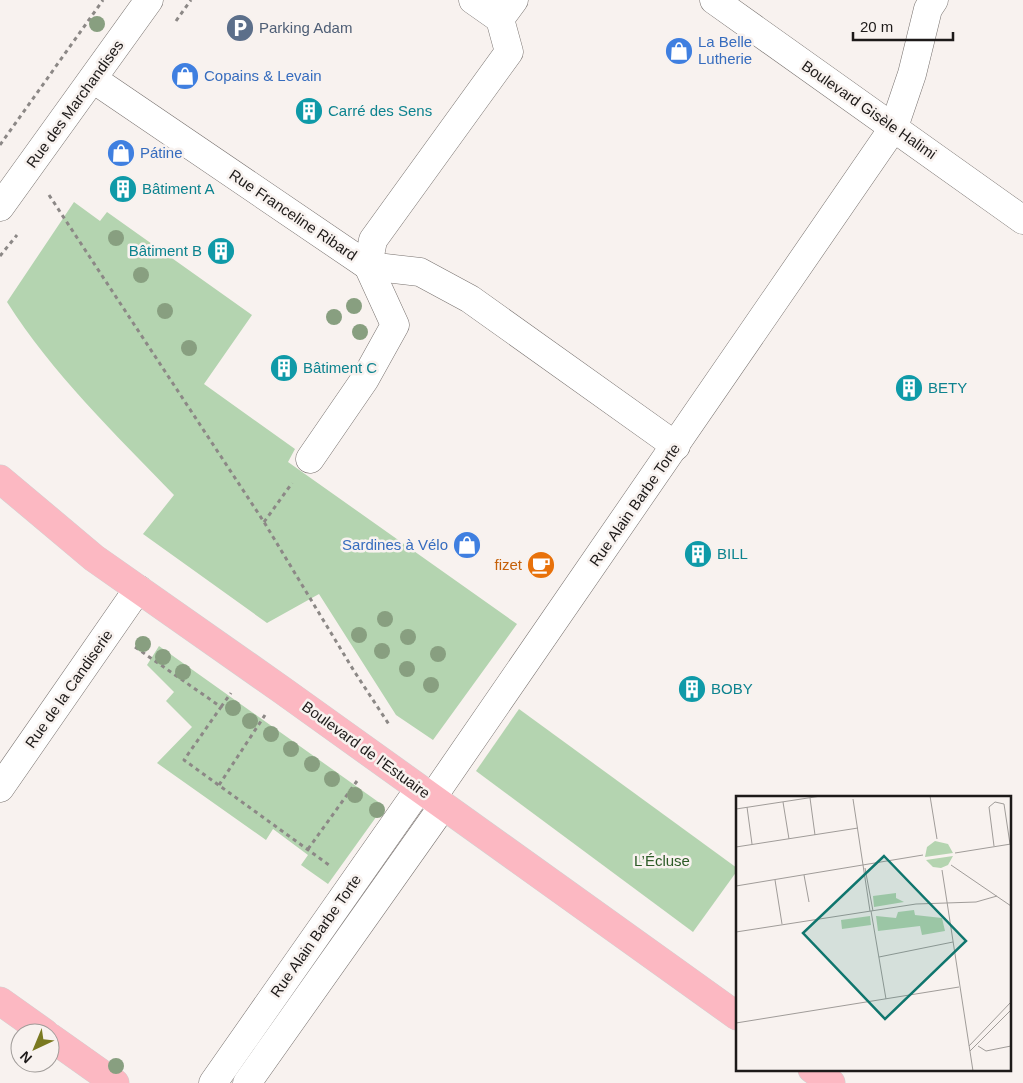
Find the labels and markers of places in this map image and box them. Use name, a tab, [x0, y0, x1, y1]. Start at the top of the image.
parking icon: Parking Adam	[225, 13, 255, 43]
place label: Parking Adam	[259, 19, 352, 36]
place label: La Belle Lutherie	[698, 33, 752, 67]
shop icon: La Belle Lutherie	[664, 36, 694, 66]
shop icon: Copains & Levain	[170, 61, 200, 91]
place label: Copains & Levain	[204, 67, 322, 84]
building icon: Carré des Sens	[294, 96, 324, 126]
place label: Carré des Sens	[328, 102, 432, 119]
shop icon: Pátine	[106, 138, 136, 168]
place label: Pátine	[140, 144, 183, 161]
building icon: Bâtiment A	[108, 174, 138, 204]
place label: Bâtiment A	[142, 180, 215, 197]
building icon: Bâtiment B	[206, 236, 236, 266]
place label: Bâtiment B	[129, 242, 202, 259]
building icon: Bâtiment C	[269, 353, 299, 383]
place label: Bâtiment C	[303, 359, 377, 376]
building icon: BETY	[894, 373, 924, 403]
place label: BETY	[928, 379, 967, 396]
shop icon: Sardines à Vélo	[452, 530, 482, 560]
place label: Sardines à Vélo	[342, 536, 448, 553]
building icon: BILL	[683, 539, 713, 569]
place label: BILL	[717, 545, 748, 562]
cafe icon: fizet	[526, 550, 556, 580]
place label: fizet	[494, 556, 523, 573]
building icon: BOBY	[677, 674, 707, 704]
place label: BOBY	[711, 680, 753, 697]

